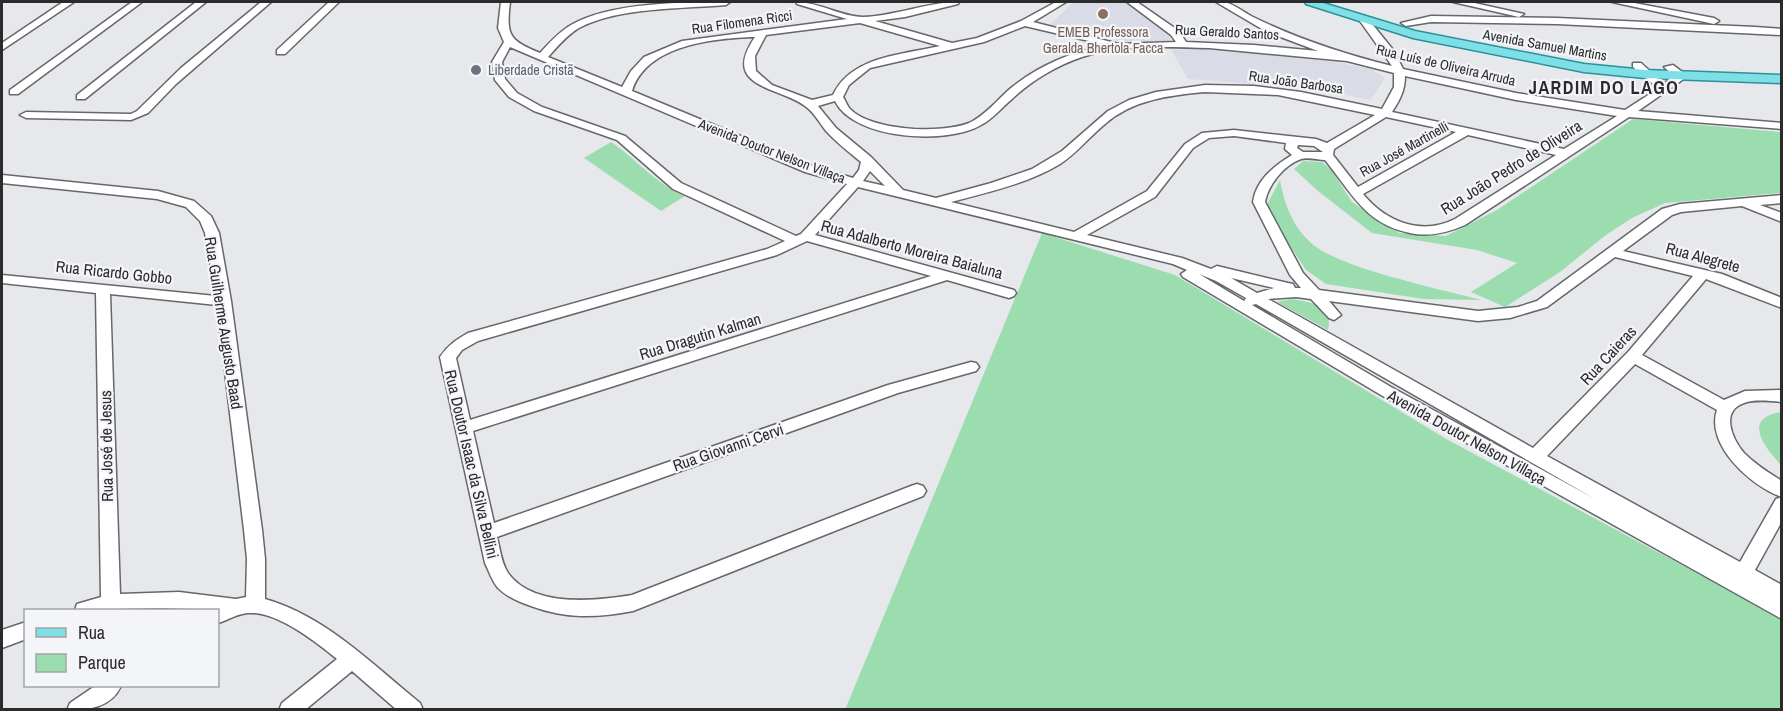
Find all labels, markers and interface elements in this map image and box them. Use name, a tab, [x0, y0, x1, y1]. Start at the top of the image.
street label: Rua Filomena Ricci	[691, 6, 793, 38]
marker: EMEB Professora Geralda Bhertola Facca	[1096, 7, 1110, 21]
street label: Rua Geraldo Santos	[1175, 20, 1280, 44]
place label: EMEB Professora Geralda Bhertola Facca	[1043, 23, 1164, 57]
street label: Avenida Samuel Martins	[1481, 25, 1609, 65]
street label: Rua Luís de Oliveira Arruda	[1375, 40, 1518, 90]
place label: Liberdade Cristã	[488, 61, 574, 79]
marker: Liberdade Cristã	[469, 63, 483, 77]
street label: Rua João Barbosa	[1248, 66, 1345, 98]
district label: JARDIM DO LAGO	[1529, 75, 1679, 100]
street label: Avenida Doutor Nelson Villaça	[695, 114, 849, 188]
street label: Rua João Pedro de Oliveira	[1436, 114, 1586, 219]
street label: Rua José Martinelli	[1356, 117, 1452, 181]
street label: Rua Adalberto Moreira Baialuna	[819, 214, 1006, 284]
street label: Rua Guilherme Augusto Baad	[199, 235, 249, 411]
street label: Rua Alegrete	[1664, 237, 1742, 277]
street label: Rua Ricardo Gobbo	[55, 255, 173, 289]
street label: Rua Dragutin Kalman	[636, 307, 764, 365]
street label: Rua Caieras	[1575, 321, 1641, 389]
street label: Rua Doutor Isaac da Silva Bellini	[440, 367, 504, 561]
street label: Avenida Doutor Nelson Villaça	[1383, 384, 1551, 490]
street label: Rua José de Jesus	[94, 390, 118, 502]
street label: Rua Giovanni Cervi	[670, 418, 786, 476]
legend	[24, 609, 219, 687]
text: Rua	[78, 620, 105, 645]
text: Parque	[78, 650, 126, 675]

